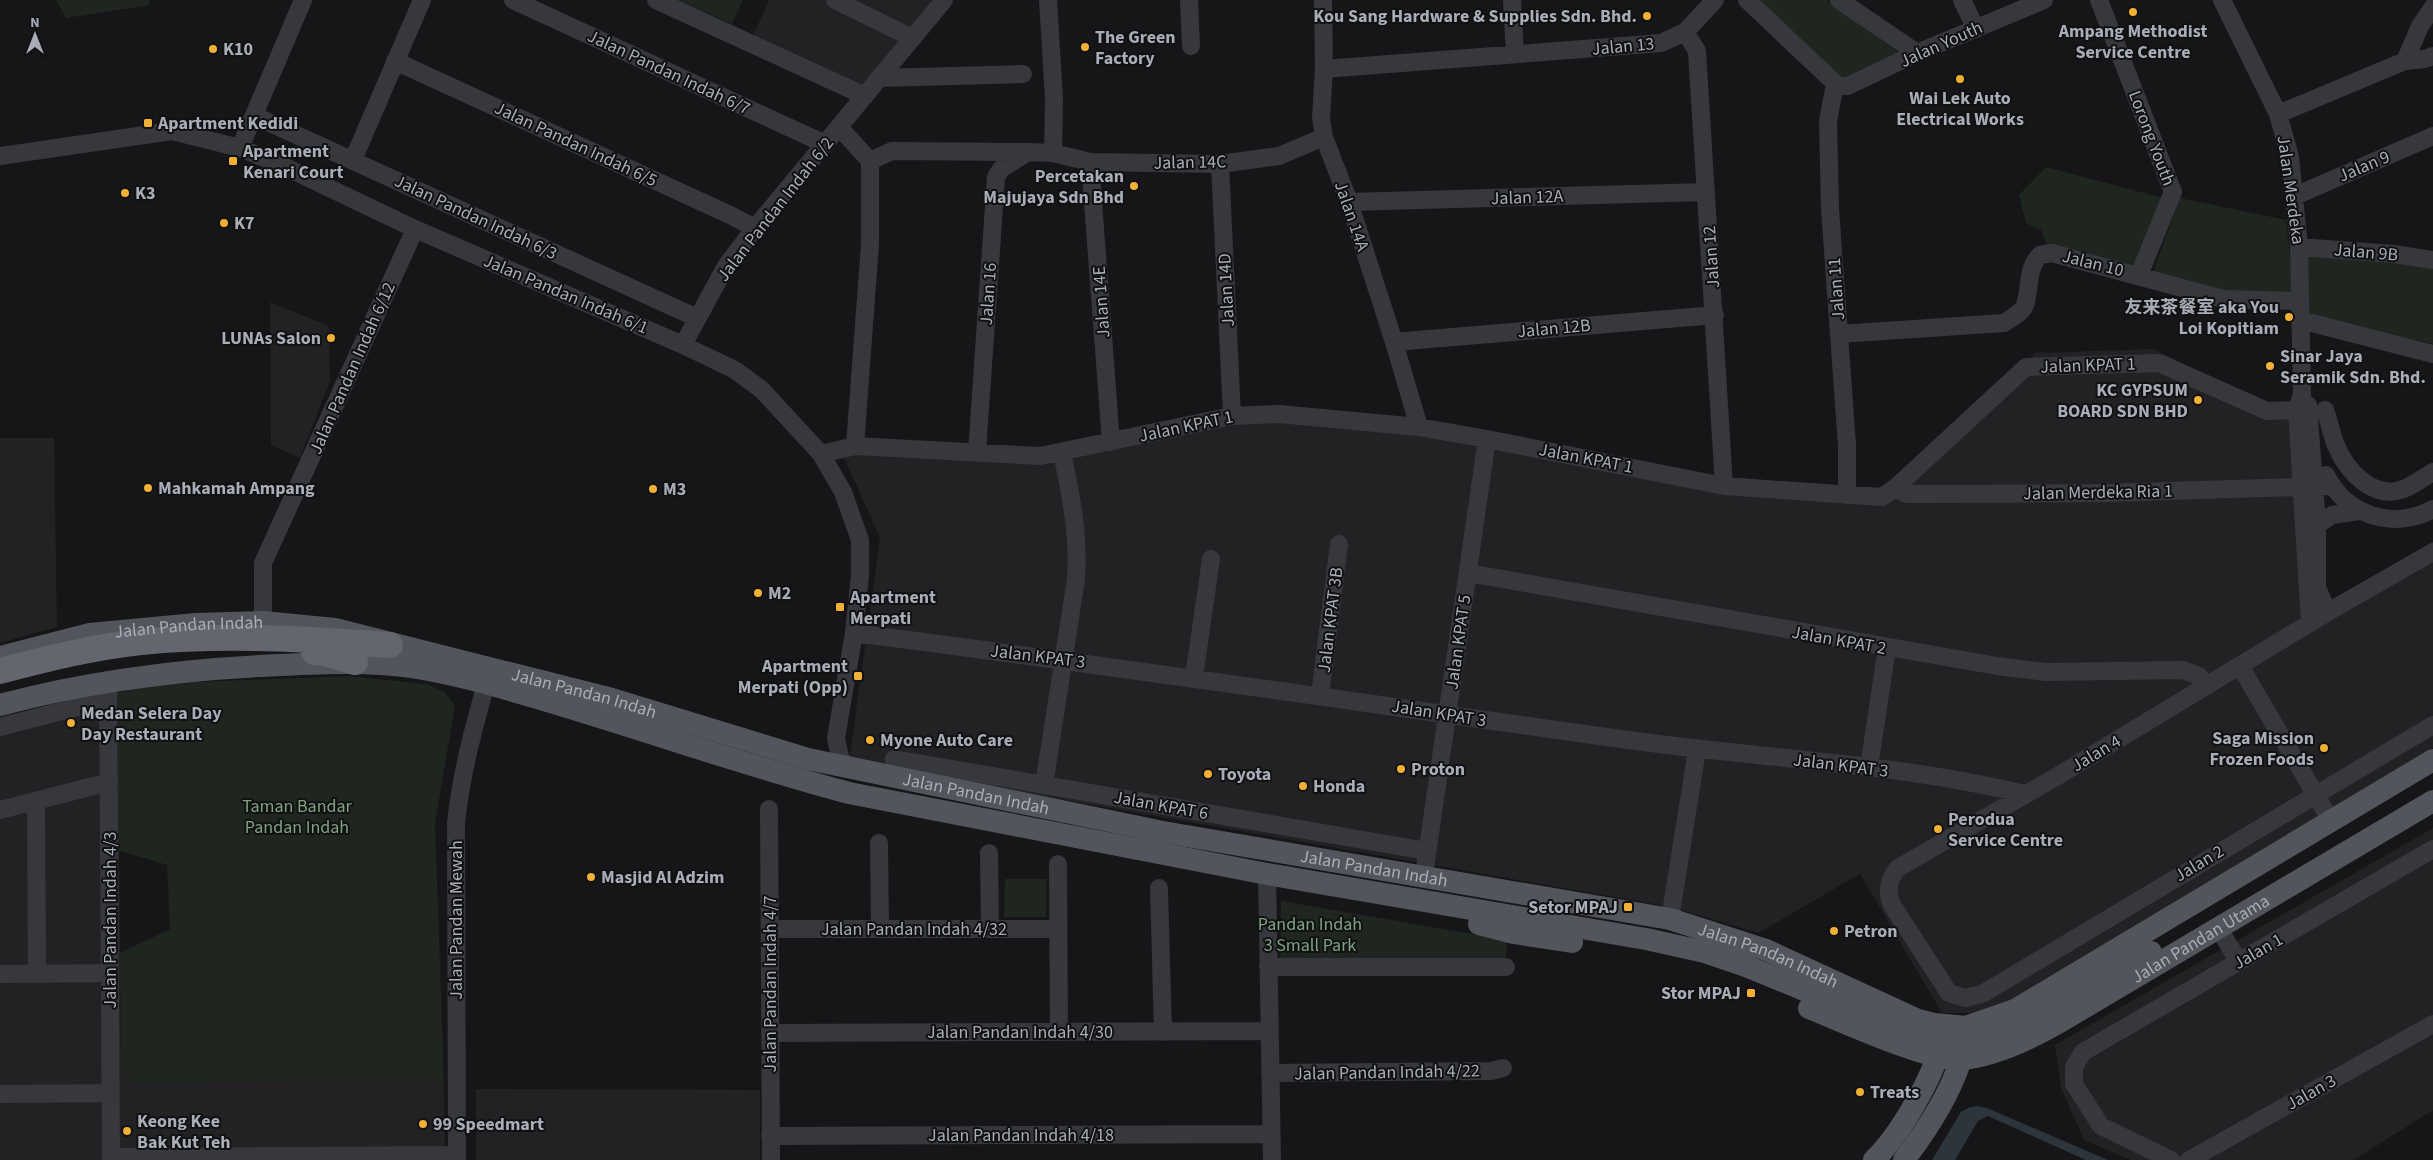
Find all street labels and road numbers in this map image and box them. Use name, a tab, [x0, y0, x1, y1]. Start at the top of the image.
street label: Jalan Youth	[1896, 15, 1987, 74]
street label: Jalan Pandan Indah 6/7	[583, 24, 754, 121]
street label: Jalan 13	[1591, 31, 1655, 62]
street label: Lorong Youth	[2122, 87, 2181, 189]
street label: Jalan Pandan Indah 6/5	[490, 96, 661, 193]
street label: Jalan Pandan Indah 6/2	[711, 132, 840, 287]
street label: Jalan Merdeka	[2270, 134, 2311, 246]
street label: Jalan 9	[2335, 144, 2394, 188]
street label: Jalan 14C	[1153, 149, 1227, 176]
street label: Jalan Pandan Indah 6/3	[390, 169, 561, 266]
street label: Jalan 14A	[1328, 178, 1375, 255]
street label: Jalan 12A	[1490, 184, 1564, 211]
street label: Jalan 12	[1697, 225, 1726, 289]
street label: Jalan 9B	[2333, 237, 2399, 268]
street label: Jalan 10	[2059, 244, 2126, 283]
street label: Jalan Pandan Indah 6/1	[480, 248, 652, 341]
street label: Jalan 14D	[1212, 252, 1241, 327]
street label: Jalan 11	[1822, 257, 1851, 321]
street label: Jalan 16	[974, 262, 1003, 326]
street label: Jalan 14E	[1087, 265, 1116, 339]
street label: Jalan Pandan Indah 6/12	[303, 278, 402, 458]
street label: Jalan 12B	[1516, 313, 1592, 344]
street label: Jalan KPAT 1	[2040, 351, 2136, 380]
street label: Jalan KPAT 1	[1137, 404, 1235, 449]
street label: Jalan KPAT 1	[1537, 437, 1635, 480]
street label: Jalan Merdeka Ria 1	[2023, 479, 2173, 506]
street label: Jalan KPAT 3B	[1312, 566, 1349, 674]
street label: Jalan KPAT 5	[1439, 593, 1478, 691]
street label: Jalan Pandan Indah	[113, 610, 264, 645]
street label: Jalan KPAT 2	[1790, 620, 1888, 661]
street label: Jalan KPAT 3	[989, 638, 1087, 675]
street label: Jalan Pandan Indah	[509, 662, 660, 725]
street label: Jalan KPAT 3	[1390, 694, 1488, 733]
street label: Jalan 4	[2067, 729, 2126, 778]
street label: Jalan KPAT 3	[1792, 747, 1890, 784]
street label: Jalan Pandan Indah	[900, 767, 1052, 821]
street label: Jalan KPAT 6	[1112, 785, 1210, 826]
street label: Jalan Pandan Indah 4/3	[98, 832, 123, 1008]
street label: Jalan 2	[2170, 839, 2229, 888]
street label: Jalan Pandan Mewah	[444, 840, 469, 1000]
street label: Jalan Pandan Indah	[1298, 844, 1450, 894]
street label: Jalan Pandan Utama	[2127, 889, 2274, 990]
street label: Jalan Pandan Indah 4/7	[758, 896, 783, 1072]
street label: Jalan Pandan Indah 4/32	[821, 917, 1007, 942]
street label: Jalan Pandan Indah	[1695, 917, 1842, 995]
street label: Jalan 1	[2229, 927, 2288, 976]
street label: Jalan Pandan Indah 4/30	[927, 1020, 1113, 1045]
street label: Jalan Pandan Indah 4/22	[1294, 1058, 1480, 1087]
street label: Jalan 3	[2282, 1068, 2341, 1116]
street label: Jalan Pandan Indah 4/18	[928, 1123, 1114, 1148]

